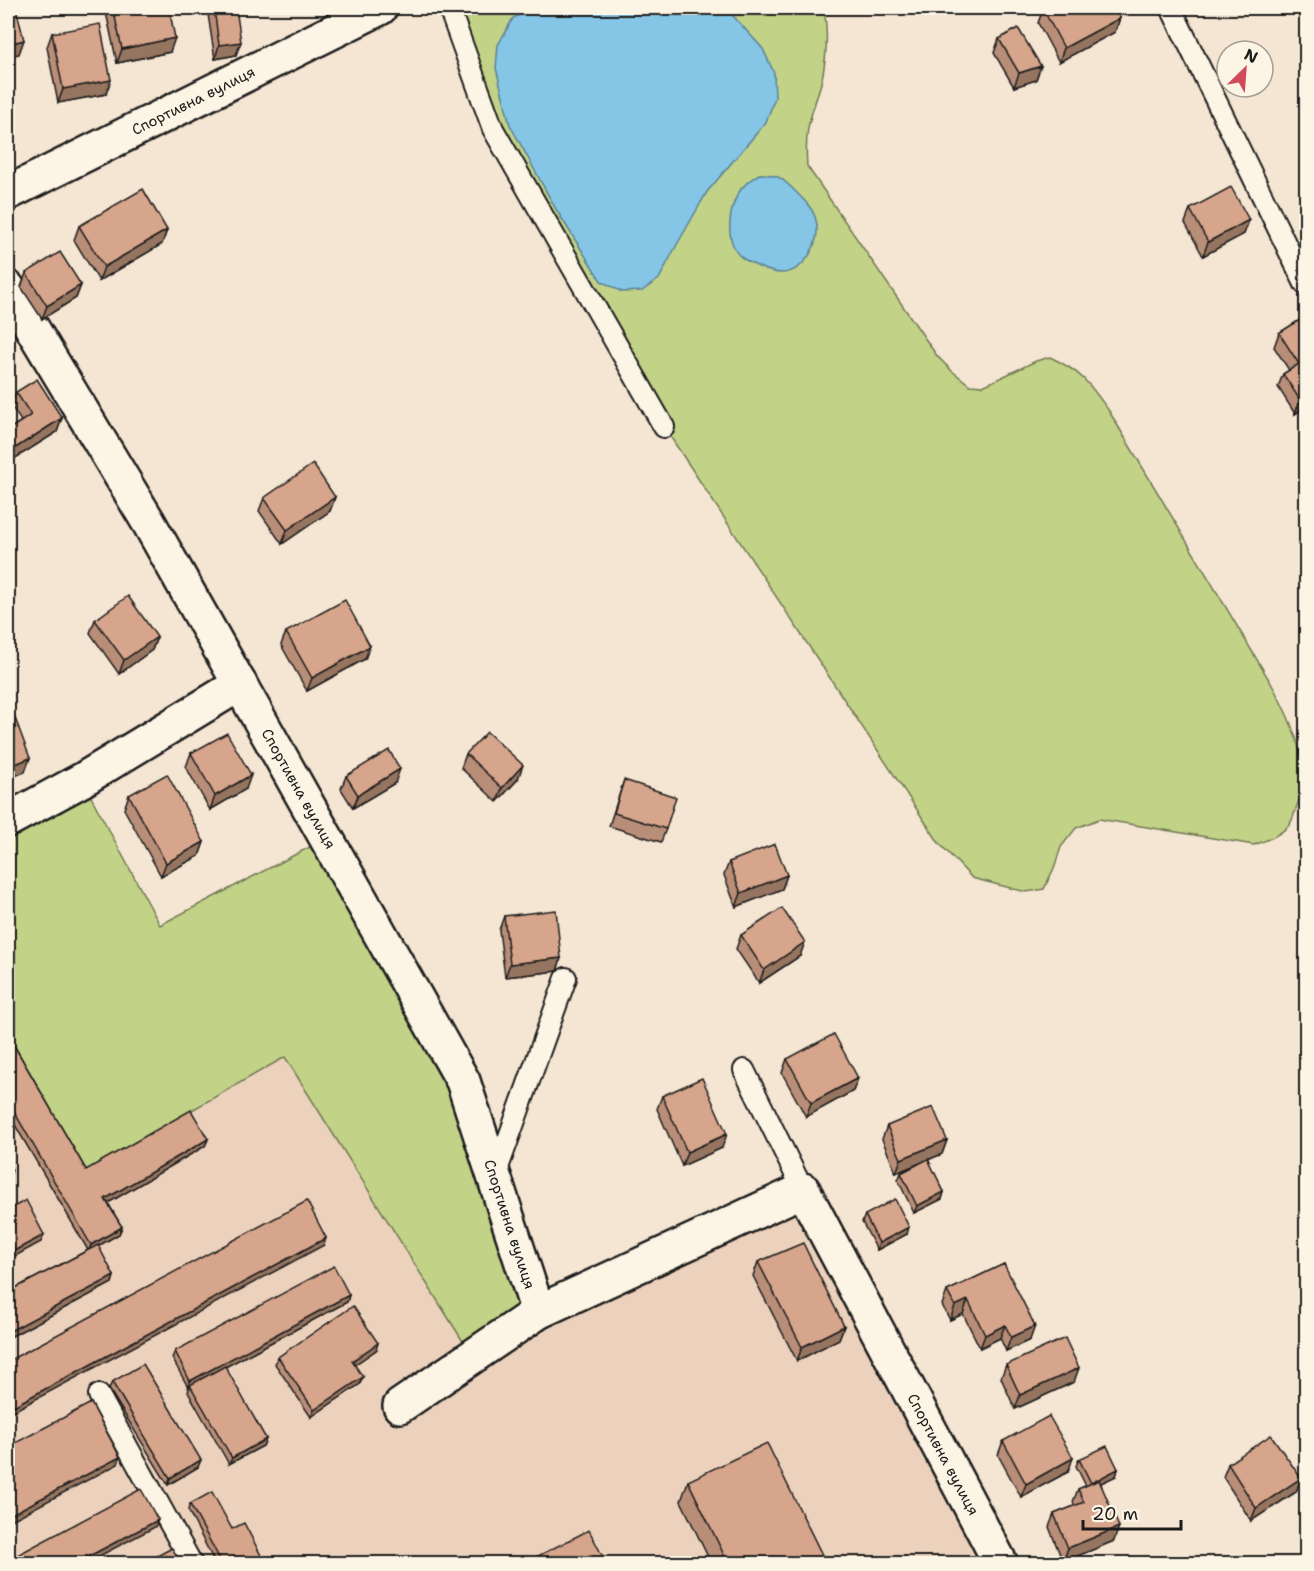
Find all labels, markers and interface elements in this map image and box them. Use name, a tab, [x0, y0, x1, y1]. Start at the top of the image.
north arrow	[1215, 39, 1275, 99]
text: N	[1241, 44, 1261, 68]
street label: Спортивна вулиця	[128, 62, 258, 140]
street label: Спортивна вулиця	[257, 725, 340, 853]
street label: Спортивна вулиця	[479, 1157, 540, 1292]
street label: Спортивна вулиця	[903, 1390, 984, 1519]
scale bar	[1083, 1493, 1180, 1531]
text: 20 m	[1092, 1502, 1138, 1526]

